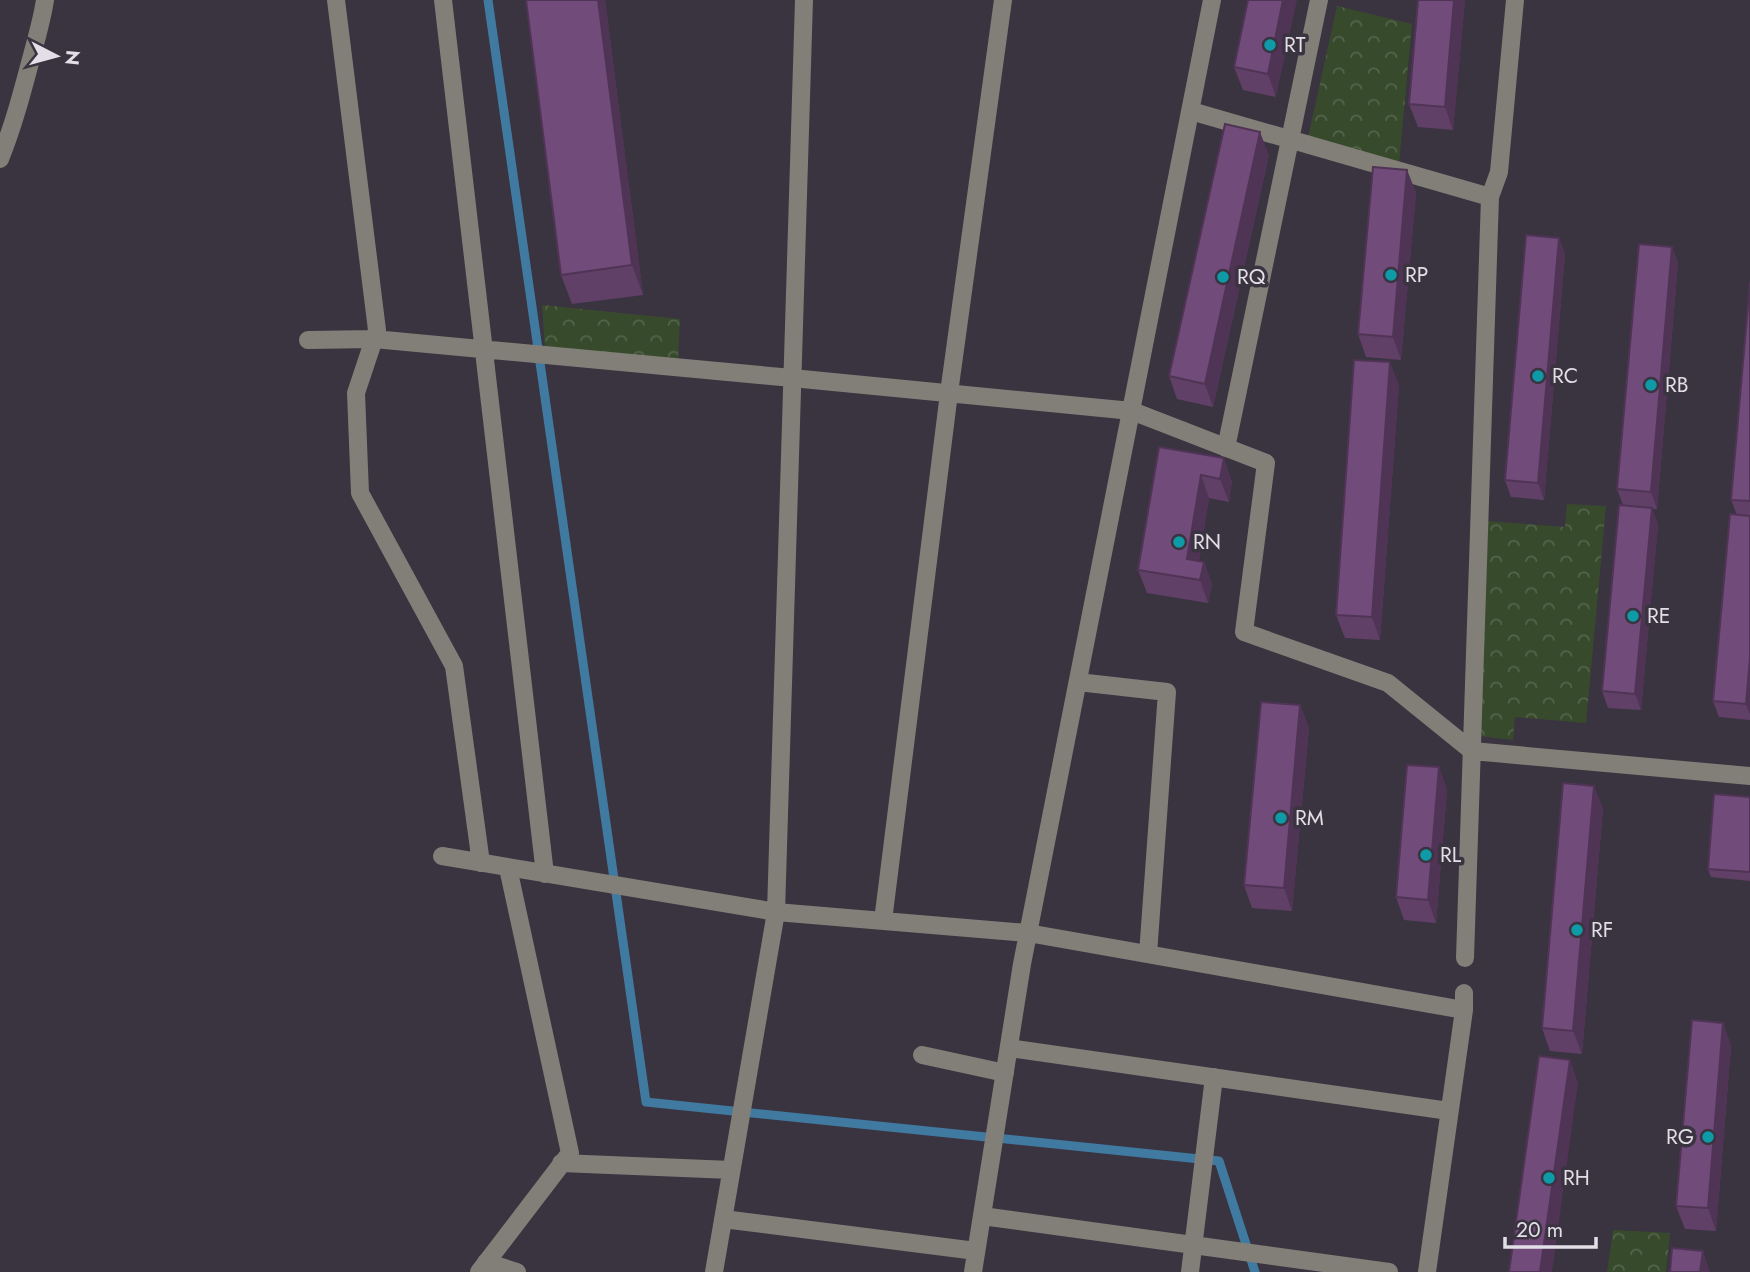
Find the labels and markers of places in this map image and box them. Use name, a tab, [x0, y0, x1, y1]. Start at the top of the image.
place label: RT	[1284, 30, 1306, 60]
marker: RT	[1262, 37, 1278, 53]
place label: RP	[1405, 260, 1428, 290]
place label: RQ	[1237, 262, 1266, 292]
marker: RP	[1383, 267, 1399, 283]
marker: RQ	[1215, 269, 1231, 285]
place label: RC	[1552, 361, 1578, 391]
marker: RC	[1530, 368, 1546, 384]
place label: RB	[1665, 370, 1688, 400]
marker: RB	[1643, 377, 1659, 393]
place label: RN	[1193, 527, 1221, 557]
marker: RN	[1171, 534, 1187, 550]
place label: RE	[1647, 601, 1670, 631]
marker: RE	[1625, 608, 1641, 624]
place label: RM	[1295, 803, 1324, 833]
marker: RM	[1273, 810, 1289, 826]
place label: RL	[1440, 840, 1462, 870]
marker: RL	[1418, 847, 1434, 863]
place label: RF	[1591, 915, 1613, 945]
marker: RF	[1569, 922, 1585, 938]
place label: RG	[1666, 1122, 1694, 1152]
marker: RG	[1700, 1129, 1716, 1145]
place label: RH	[1563, 1163, 1590, 1193]
marker: RH	[1541, 1170, 1557, 1186]

